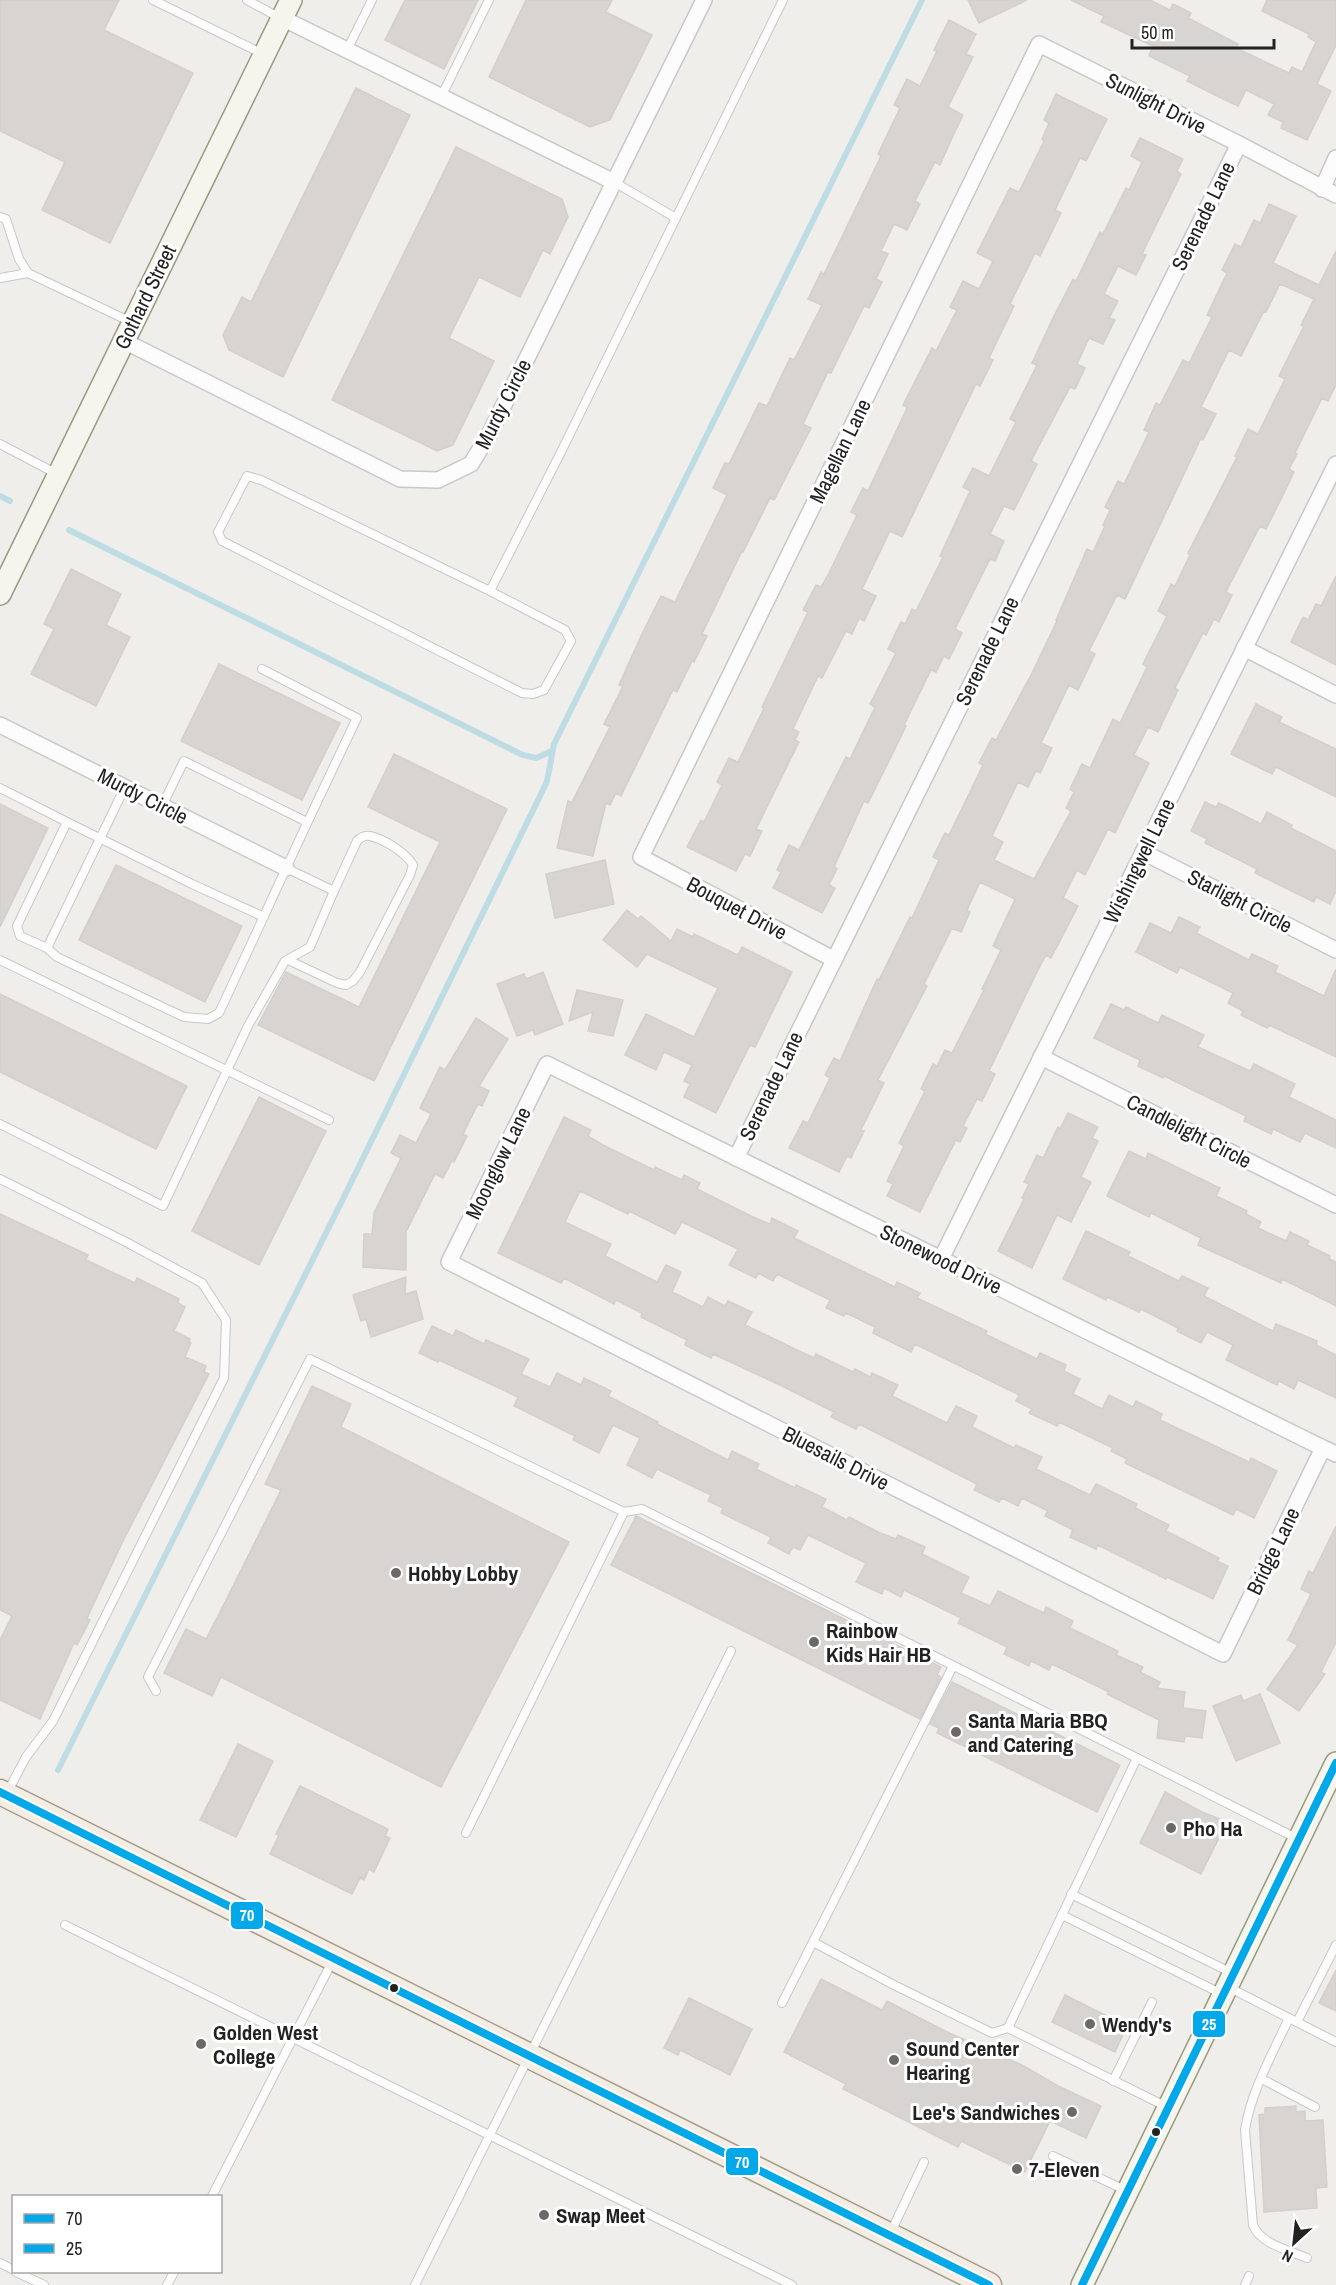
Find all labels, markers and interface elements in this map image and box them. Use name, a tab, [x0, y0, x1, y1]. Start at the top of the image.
scale bar	[1132, 12, 1274, 50]
text: 50 m	[1141, 20, 1174, 45]
street label: Sunlight Drive	[1101, 65, 1211, 141]
street label: Serenade Lane	[1164, 157, 1242, 275]
street label: Gothard Street	[107, 240, 183, 354]
street label: Murdy Circle	[468, 354, 538, 454]
street label: Magellan Lane	[802, 394, 878, 508]
street label: Serenade Lane	[948, 592, 1026, 710]
street label: Murdy Circle	[93, 761, 193, 831]
street label: Wishingwell Lane	[1096, 794, 1182, 928]
street label: Starlight Circle	[1183, 862, 1297, 940]
street label: Bouquet Drive	[682, 869, 792, 947]
street label: Serenade Lane	[732, 1027, 810, 1145]
street label: Candlelight Circle	[1121, 1087, 1257, 1175]
street label: Moonglow Lane	[458, 1102, 538, 1224]
street label: Stonewood Drive	[875, 1217, 1007, 1301]
street label: Bluesails Drive	[778, 1419, 894, 1497]
street label: Bridge Lane	[1239, 1502, 1307, 1600]
place label: Hobby Lobby	[408, 1559, 518, 1588]
marker: Hobby Lobby	[389, 1566, 403, 1580]
place label: Rainbow Kids Hair HB	[826, 1616, 931, 1669]
marker: Rainbow Kids Hair HB	[807, 1635, 821, 1649]
place label: Santa Maria BBQ and Catering	[968, 1706, 1108, 1759]
marker: Santa Maria BBQ and Catering	[949, 1725, 963, 1739]
place label: Pho Ha	[1183, 1814, 1243, 1843]
marker: Pho Ha	[1164, 1821, 1178, 1835]
line badge: 70	[230, 1901, 264, 1930]
text: 70	[240, 1904, 254, 1926]
unlabelled marker	[388, 1982, 400, 1994]
place label: Wendy's	[1102, 2010, 1172, 2039]
line badge: 25	[1192, 2010, 1226, 2038]
text: 25	[1202, 2013, 1216, 2035]
marker: Wendy's	[1083, 2017, 1097, 2031]
place label: Golden West College	[213, 2018, 318, 2071]
place label: Sound Center Hearing	[906, 2034, 1019, 2087]
marker: Golden West College	[194, 2037, 208, 2051]
marker: Sound Center Hearing	[887, 2053, 901, 2067]
place label: Lee's Sandwiches	[912, 2098, 1060, 2127]
marker: Lee's Sandwiches	[1065, 2105, 1079, 2119]
unlabelled marker	[1150, 2126, 1162, 2138]
line badge: 70	[725, 2147, 759, 2176]
text: 70	[735, 2151, 749, 2173]
place label: 7-Eleven	[1029, 2155, 1100, 2184]
marker: 7-Eleven	[1010, 2162, 1024, 2176]
legend	[12, 2195, 222, 2273]
place label: Swap Meet	[556, 2201, 645, 2230]
text: 70	[66, 2206, 82, 2231]
marker: Swap Meet	[537, 2208, 551, 2222]
north arrow	[1264, 2213, 1324, 2273]
text: 25	[66, 2236, 82, 2261]
text: N	[1278, 2244, 1296, 2268]

